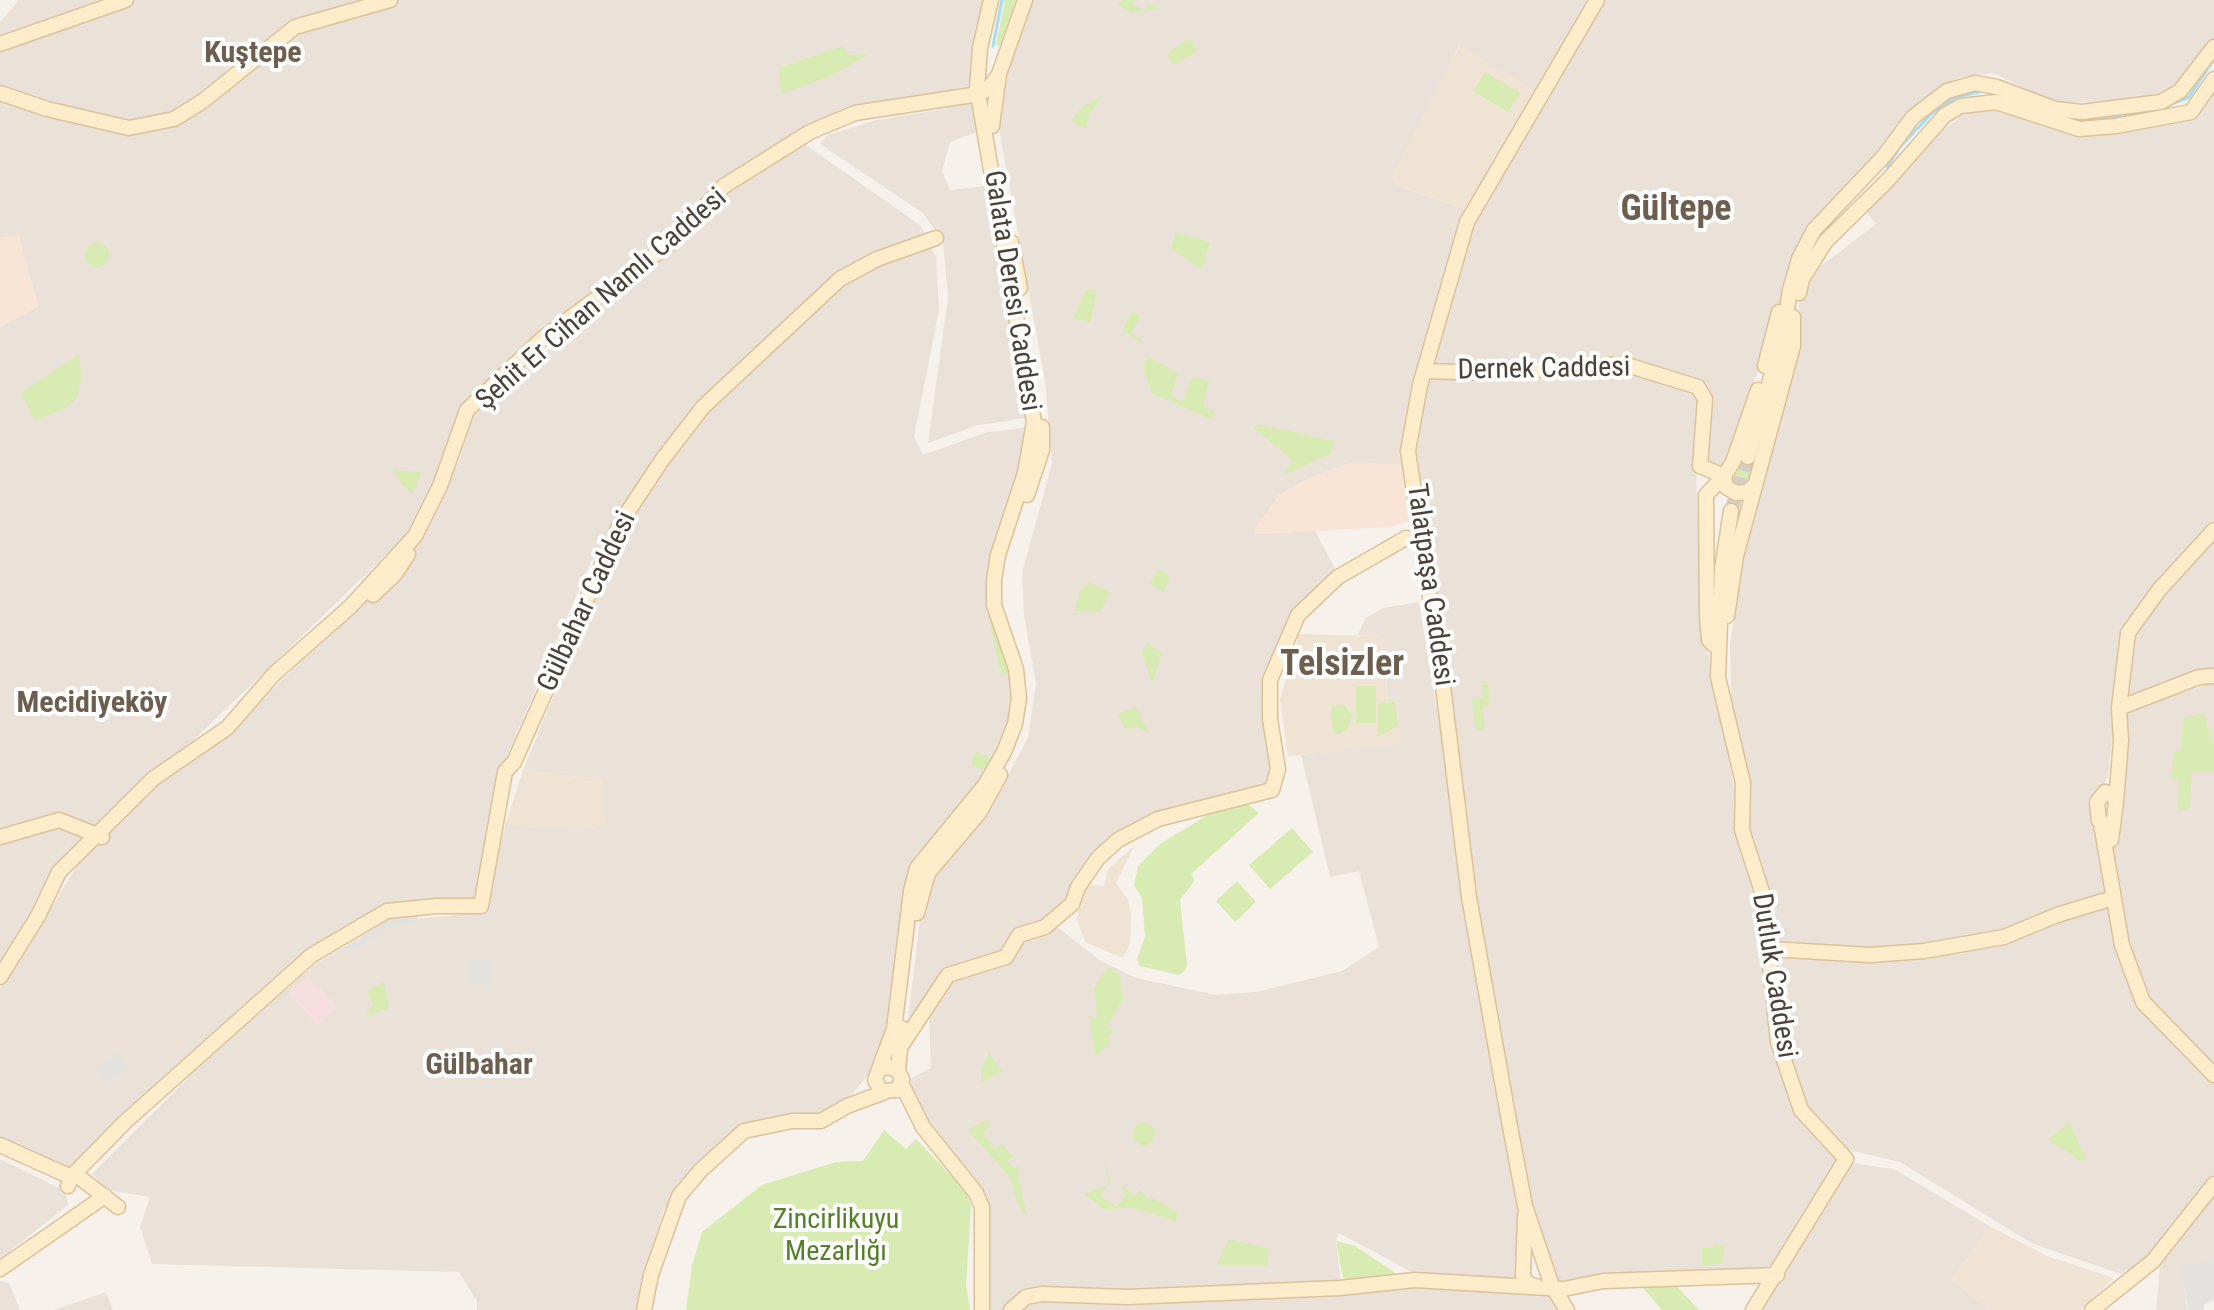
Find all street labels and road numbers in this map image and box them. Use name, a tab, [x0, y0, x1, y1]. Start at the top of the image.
street label: Galata Deresi Caddesi	[975, 168, 1047, 414]
street label: Şehit Er Cihan Namlı Caddesi	[470, 182, 734, 418]
street label: Dernek Caddesi	[1457, 352, 1631, 388]
street label: Talatpaşa Caddesi	[1398, 482, 1460, 688]
street label: Gülbahar Caddesi	[532, 507, 644, 697]
street label: Dutluk Caddesi	[1743, 891, 1803, 1061]

